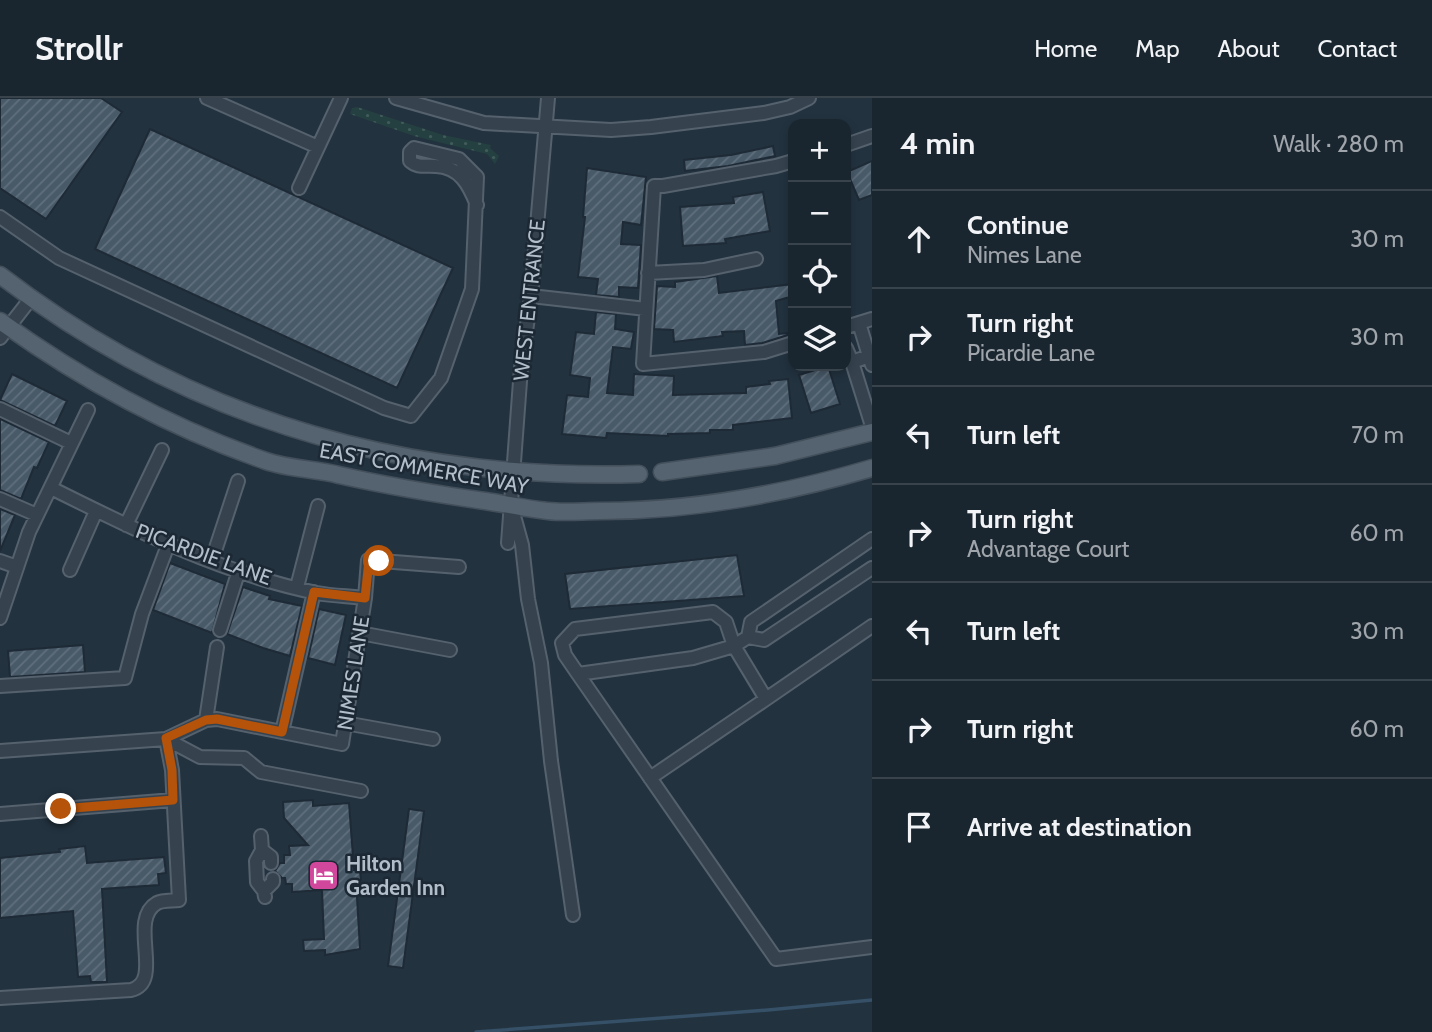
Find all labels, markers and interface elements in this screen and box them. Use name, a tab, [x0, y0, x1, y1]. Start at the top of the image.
text: Strollr	[35, 28, 123, 68]
text: Home	[1034, 34, 1097, 63]
text: Map	[1135, 34, 1180, 63]
text: About	[1218, 34, 1280, 63]
text: Contact	[1318, 34, 1397, 63]
map controls	[788, 119, 851, 371]
button: +	[788, 119, 851, 182]
text: 4 min	[900, 125, 975, 162]
text: Walk · 280 m	[1273, 130, 1404, 158]
button: −	[788, 182, 851, 245]
text: Continue	[967, 209, 1069, 241]
street label: WEST ENTRANCE	[508, 218, 550, 382]
icon: ahead	[900, 220, 938, 258]
text: 30 m	[1350, 225, 1404, 253]
text: Nimes Lane	[967, 241, 1082, 269]
button: locate	[788, 245, 851, 308]
text: Turn right	[967, 307, 1073, 339]
button: layers	[788, 308, 851, 371]
icon: right	[900, 318, 938, 356]
text: 30 m	[1350, 323, 1404, 351]
text: Picardie Lane	[967, 339, 1095, 367]
icon: left	[900, 416, 938, 454]
text: Turn left	[967, 419, 1060, 451]
text: 70 m	[1351, 421, 1404, 449]
street label: EAST COMMERCE WAY	[318, 437, 531, 499]
text: Turn right	[967, 503, 1073, 535]
icon: right	[900, 514, 938, 552]
street label: PICARDIE LANE	[133, 518, 275, 590]
text: 60 m	[1350, 519, 1404, 547]
text: Advantage Court	[967, 535, 1129, 563]
route start	[363, 545, 394, 576]
icon: left	[900, 612, 938, 650]
street label: NIMES LANE	[332, 614, 374, 732]
text: Turn left	[967, 615, 1060, 647]
text: 30 m	[1350, 617, 1404, 645]
icon: right	[900, 710, 938, 748]
text: Turn right	[967, 713, 1073, 745]
text: 60 m	[1350, 715, 1404, 743]
route end	[45, 793, 76, 824]
icon: arrive	[900, 808, 938, 846]
text: Arrive at destination	[967, 811, 1192, 843]
place label: Hilton Garden Inn	[346, 851, 445, 900]
hotel icon: Hilton Garden Inn	[306, 858, 340, 892]

